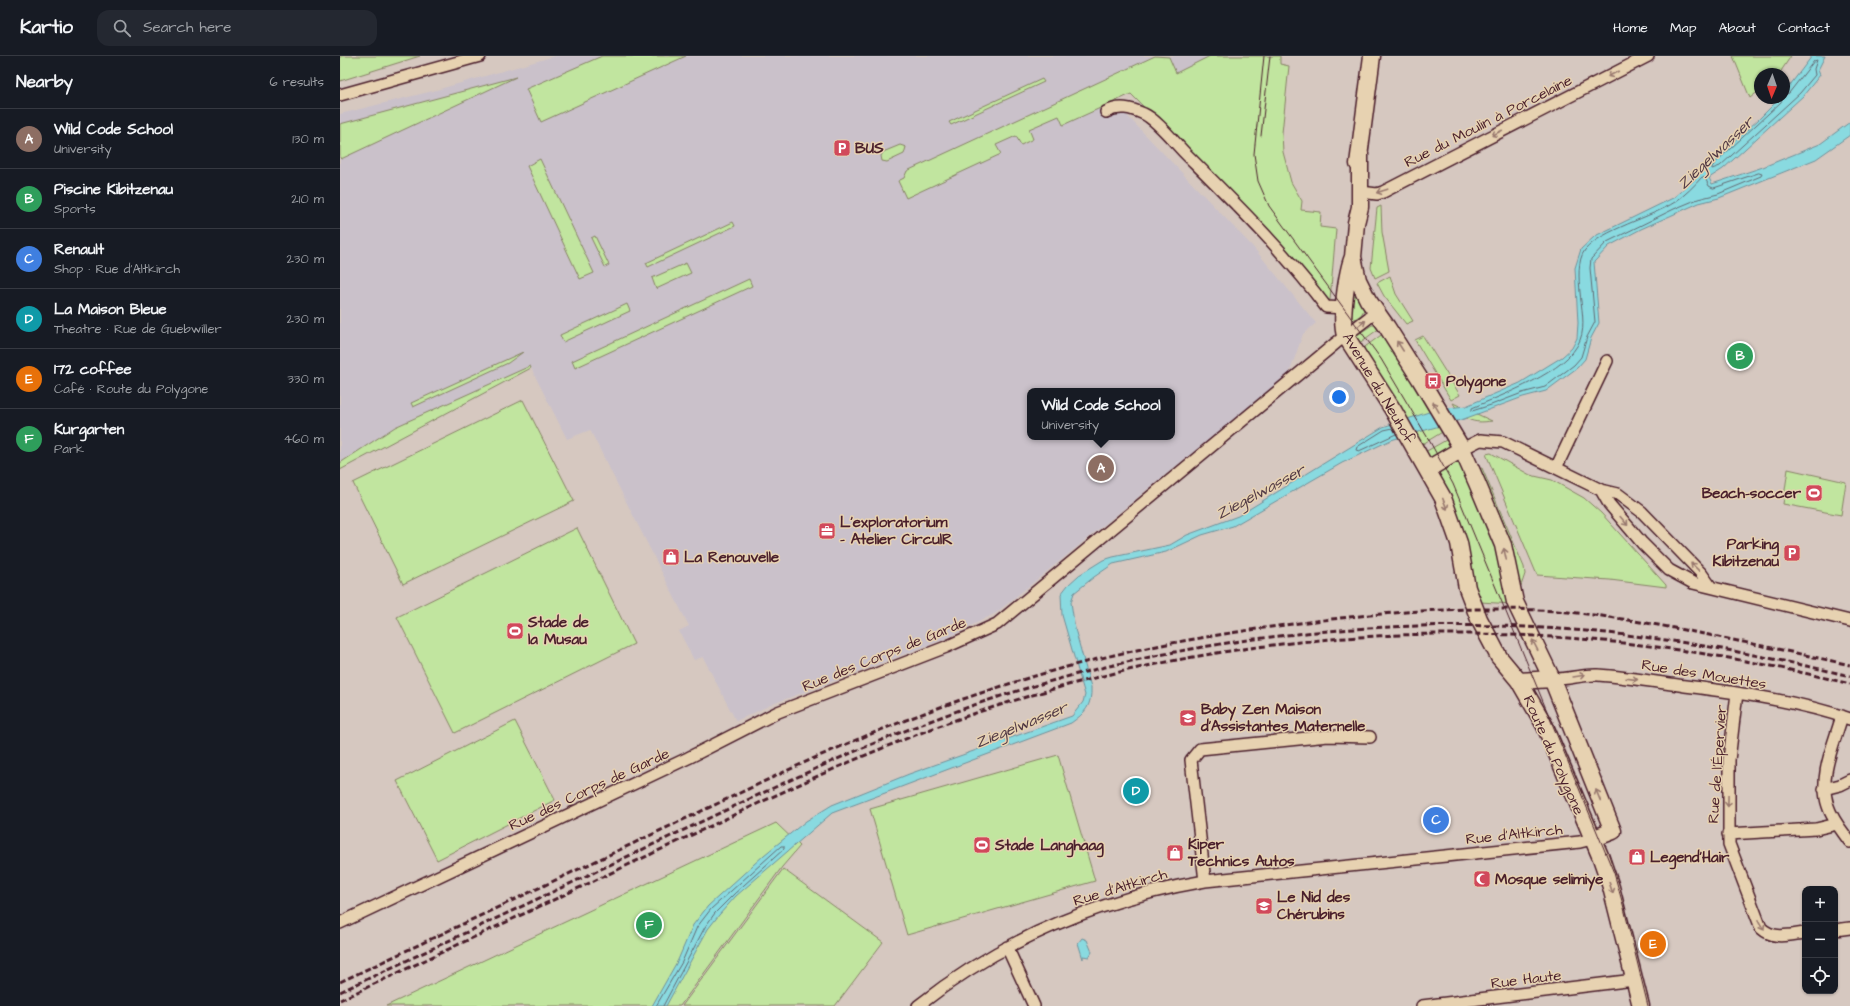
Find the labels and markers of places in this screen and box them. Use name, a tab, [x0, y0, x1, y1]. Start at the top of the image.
parking icon: BUS	[832, 138, 852, 158]
place label: BUS	[855, 138, 884, 159]
pin: B	[1727, 341, 1753, 371]
bus stop icon: Polygone	[1423, 371, 1443, 391]
place label: Polygone	[1446, 371, 1506, 394]
pin: A	[1088, 453, 1114, 483]
place label: Beach-soccer	[1702, 483, 1802, 504]
sports icon: Beach-soccer	[1804, 483, 1824, 503]
place label: L'exploratorium - Atelier CirculR	[840, 512, 953, 550]
office icon: L'exploratorium - Atelier CirculR	[817, 521, 837, 541]
place label: Parking Kibitzenau	[1713, 534, 1779, 572]
parking icon: Parking Kibitzenau	[1782, 543, 1802, 563]
shop icon: La Renouvelle	[661, 547, 681, 567]
place label: La Renouvelle	[684, 547, 779, 568]
place label: Stade de la Musau	[527, 612, 589, 650]
sports icon: Stade de la Musau	[505, 621, 525, 641]
place label: Baby Zen Maison d'Assistantes Maternelle	[1200, 699, 1365, 737]
school or university icon: Baby Zen Maison d'Assistantes Maternelle	[1178, 708, 1198, 728]
pin: D	[1123, 776, 1149, 806]
pin: C	[1423, 805, 1449, 835]
place label: Kiper Technics Autos	[1187, 834, 1295, 872]
sports icon: Stade Langhaag	[972, 835, 992, 855]
place label: Stade Langhaag	[994, 835, 1104, 858]
shop icon: Kiper Technics Autos	[1165, 843, 1185, 863]
shop icon: Legend'Hair	[1627, 847, 1647, 867]
place label: Legend'Hair	[1650, 847, 1730, 870]
mosque icon: Mosque selimiye	[1472, 869, 1492, 889]
place label: Mosque selimiye	[1495, 869, 1603, 891]
place label: Le Nid des Chérubins	[1277, 887, 1351, 925]
school or university icon: Le Nid des Chérubins	[1254, 896, 1274, 916]
pin: F	[636, 910, 662, 940]
pin: E	[1640, 929, 1666, 959]

